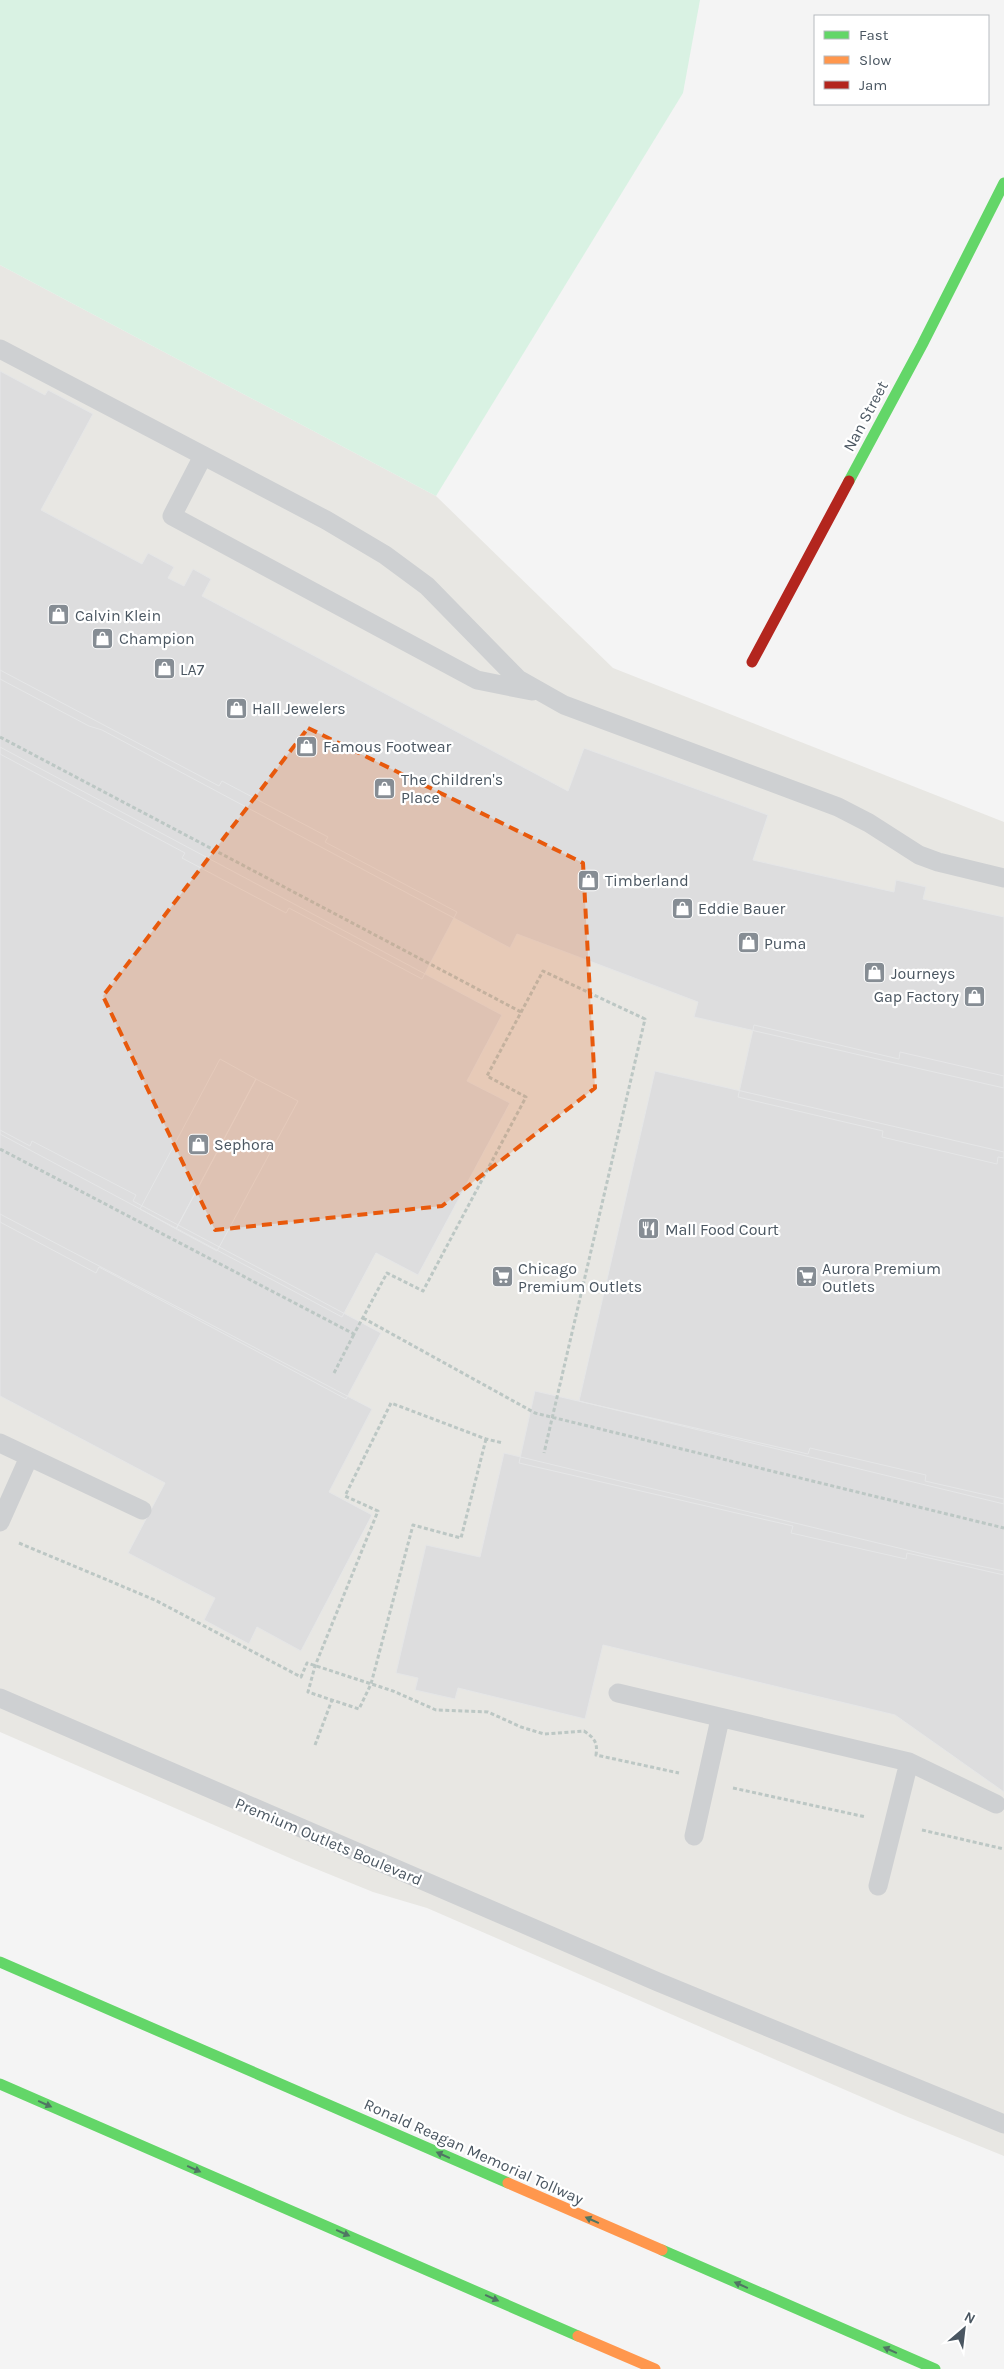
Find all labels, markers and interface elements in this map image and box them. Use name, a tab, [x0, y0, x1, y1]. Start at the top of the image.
legend	[814, 15, 989, 105]
text: Fast	[859, 26, 889, 44]
text: Slow	[859, 51, 891, 69]
text: Jam	[859, 76, 887, 94]
street label: Nan Street	[839, 378, 892, 455]
shop icon: Calvin Klein	[47, 603, 71, 627]
place label: Calvin Klein	[75, 606, 161, 625]
shop icon: Champion	[91, 626, 115, 650]
place label: Champion	[119, 629, 195, 648]
shop icon: LA7	[152, 657, 176, 681]
place label: LA7	[180, 660, 205, 679]
shop icon: Hall Jewelers	[224, 696, 248, 720]
place label: Hall Jewelers	[252, 699, 346, 718]
shop icon: Famous Footwear	[295, 734, 319, 758]
place label: Famous Footwear	[323, 737, 451, 756]
place label: The Children's Place	[401, 770, 503, 807]
shop icon: The Children's Place	[373, 776, 397, 800]
shop icon: Timberland	[577, 868, 601, 892]
place label: Timberland	[605, 871, 689, 890]
shop icon: Eddie Bauer	[670, 896, 694, 920]
place label: Eddie Bauer	[698, 899, 785, 918]
shop icon: Puma	[736, 931, 760, 955]
place label: Puma	[764, 934, 806, 953]
shop icon: Journeys	[863, 961, 887, 985]
place label: Journeys	[891, 964, 955, 983]
shop icon: Gap Factory	[963, 984, 987, 1008]
place label: Gap Factory	[874, 987, 960, 1006]
shop icon: Sephora	[186, 1132, 210, 1156]
place label: Sephora	[214, 1135, 274, 1154]
restaurant icon: Mall Food Court	[637, 1217, 661, 1241]
place label: Mall Food Court	[665, 1220, 779, 1239]
place label: Chicago Premium Outlets	[518, 1259, 642, 1296]
place label: Aurora Premium Outlets	[822, 1259, 941, 1296]
supermarket icon: Chicago Premium Outlets	[490, 1265, 514, 1289]
supermarket icon: Aurora Premium Outlets	[794, 1265, 818, 1289]
street label: Premium Outlets Boulevard	[232, 1793, 425, 1890]
street label: Ronald Reagan Memorial Tollway	[361, 2094, 587, 2209]
one-way arrow	[38, 2100, 52, 2108]
one-way arrow	[436, 2151, 450, 2159]
one-way arrow	[187, 2165, 201, 2173]
one-way arrow	[585, 2215, 599, 2223]
one-way arrow	[336, 2230, 350, 2238]
one-way arrow	[734, 2280, 748, 2288]
one-way arrow	[485, 2295, 499, 2303]
north arrow	[939, 2304, 989, 2354]
text: N	[961, 2308, 978, 2328]
one-way arrow	[883, 2345, 897, 2353]

